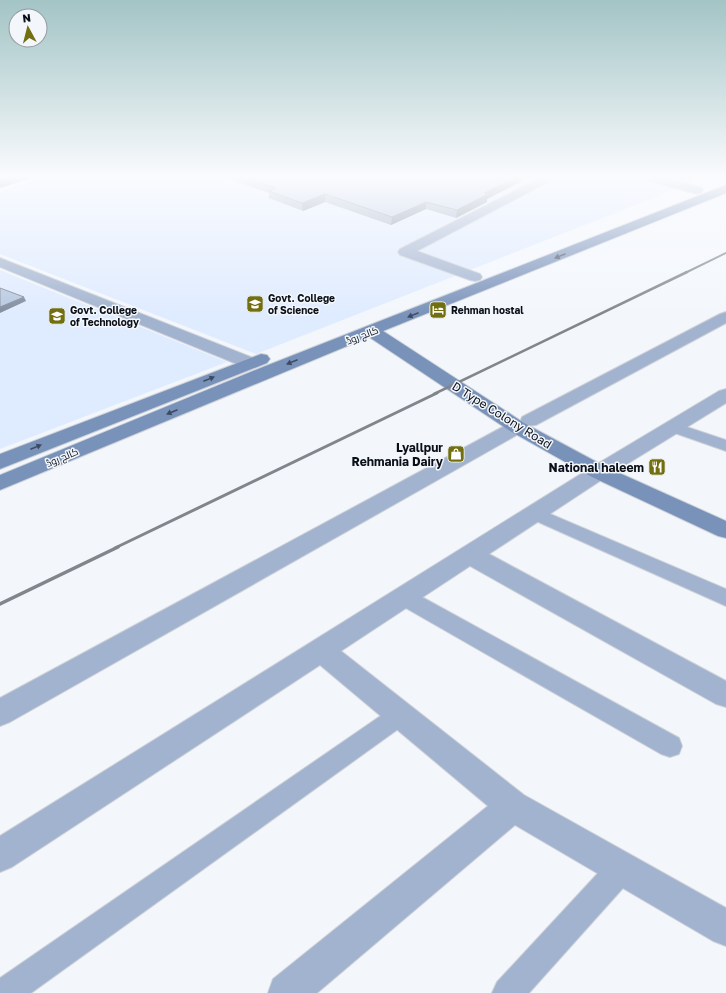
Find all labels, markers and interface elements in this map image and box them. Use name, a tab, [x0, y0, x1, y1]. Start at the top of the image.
north arrow	[8, 8, 48, 48]
text: N	[22, 11, 32, 25]
one-way arrow	[554, 253, 565, 259]
place label: Govt. College of Science	[268, 292, 335, 316]
school or university icon: Govt. College of Science	[245, 294, 265, 314]
hotel icon: Rehman hostal	[428, 300, 448, 320]
place label: Govt. College of Technology	[70, 304, 139, 328]
place label: Rehman hostal	[451, 304, 524, 316]
school or university icon: Govt. College of Technology	[47, 306, 67, 326]
one-way arrow	[407, 312, 419, 318]
street label: کالج روڈ	[344, 323, 380, 348]
one-way arrow	[286, 360, 298, 366]
one-way arrow	[204, 376, 215, 382]
street label: D Type Colony Road	[449, 378, 555, 452]
one-way arrow	[166, 409, 178, 415]
place label: Lyallpur Rehmania Dairy	[352, 440, 444, 469]
one-way arrow	[31, 444, 43, 450]
shop icon: Lyallpur Rehmania Dairy	[446, 444, 466, 464]
street label: کالج روڈ	[44, 445, 80, 470]
restaurant icon: National haleem	[647, 457, 667, 477]
place label: National haleem	[549, 460, 644, 475]

